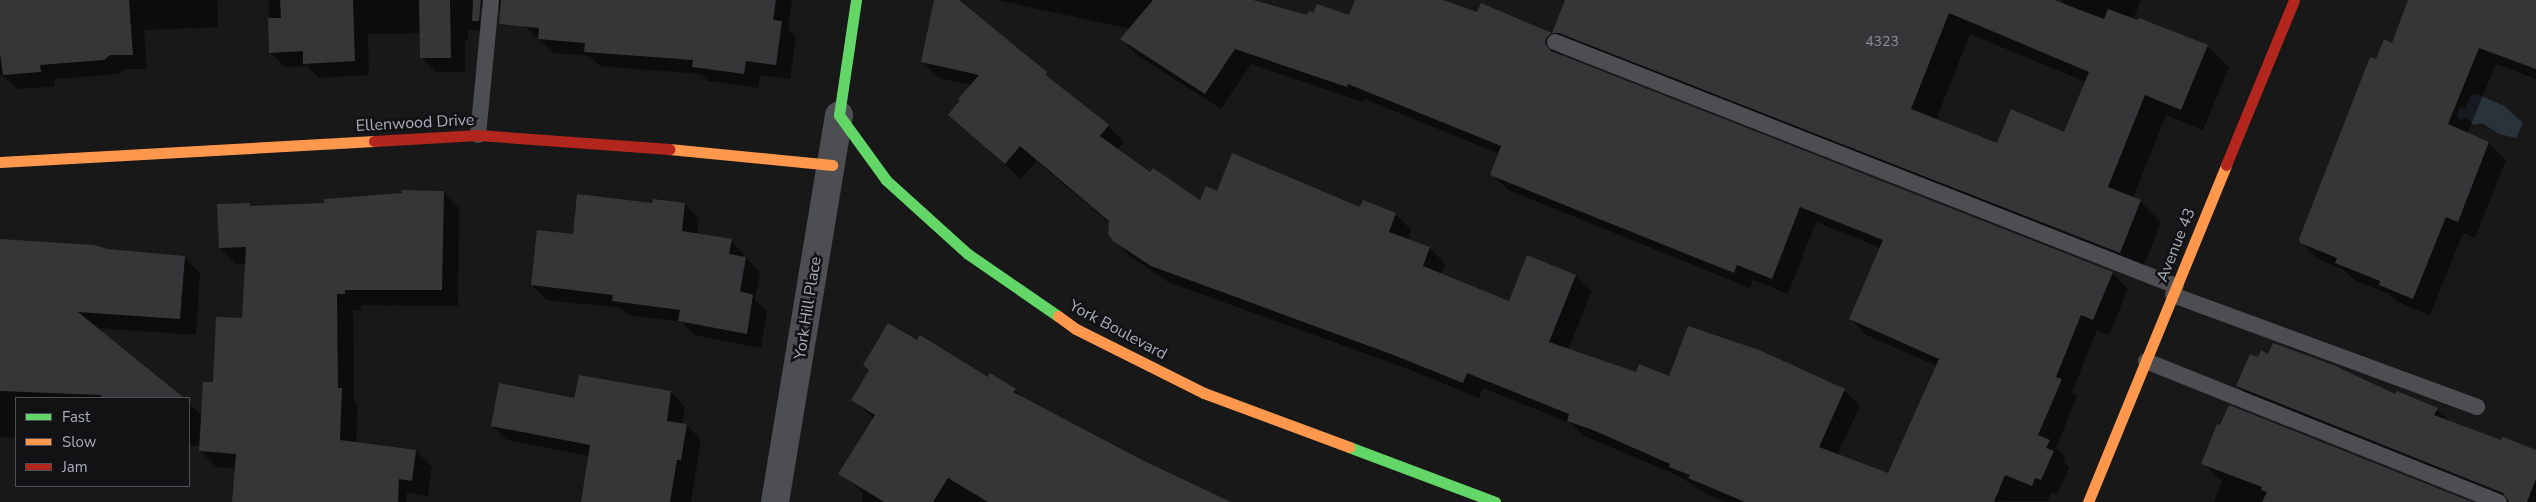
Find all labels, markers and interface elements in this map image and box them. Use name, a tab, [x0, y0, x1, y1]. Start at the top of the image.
house number: 4323	[1865, 34, 1899, 50]
street label: Ellenwood Drive	[355, 110, 475, 136]
street label: Avenue 43	[2153, 205, 2199, 285]
street label: York Hill Place	[790, 255, 826, 361]
street label: York Boulevard	[1066, 296, 1170, 364]
legend	[15, 397, 190, 487]
text: Fast	[62, 407, 90, 427]
text: Slow	[62, 432, 96, 452]
text: Jam	[62, 457, 88, 477]

